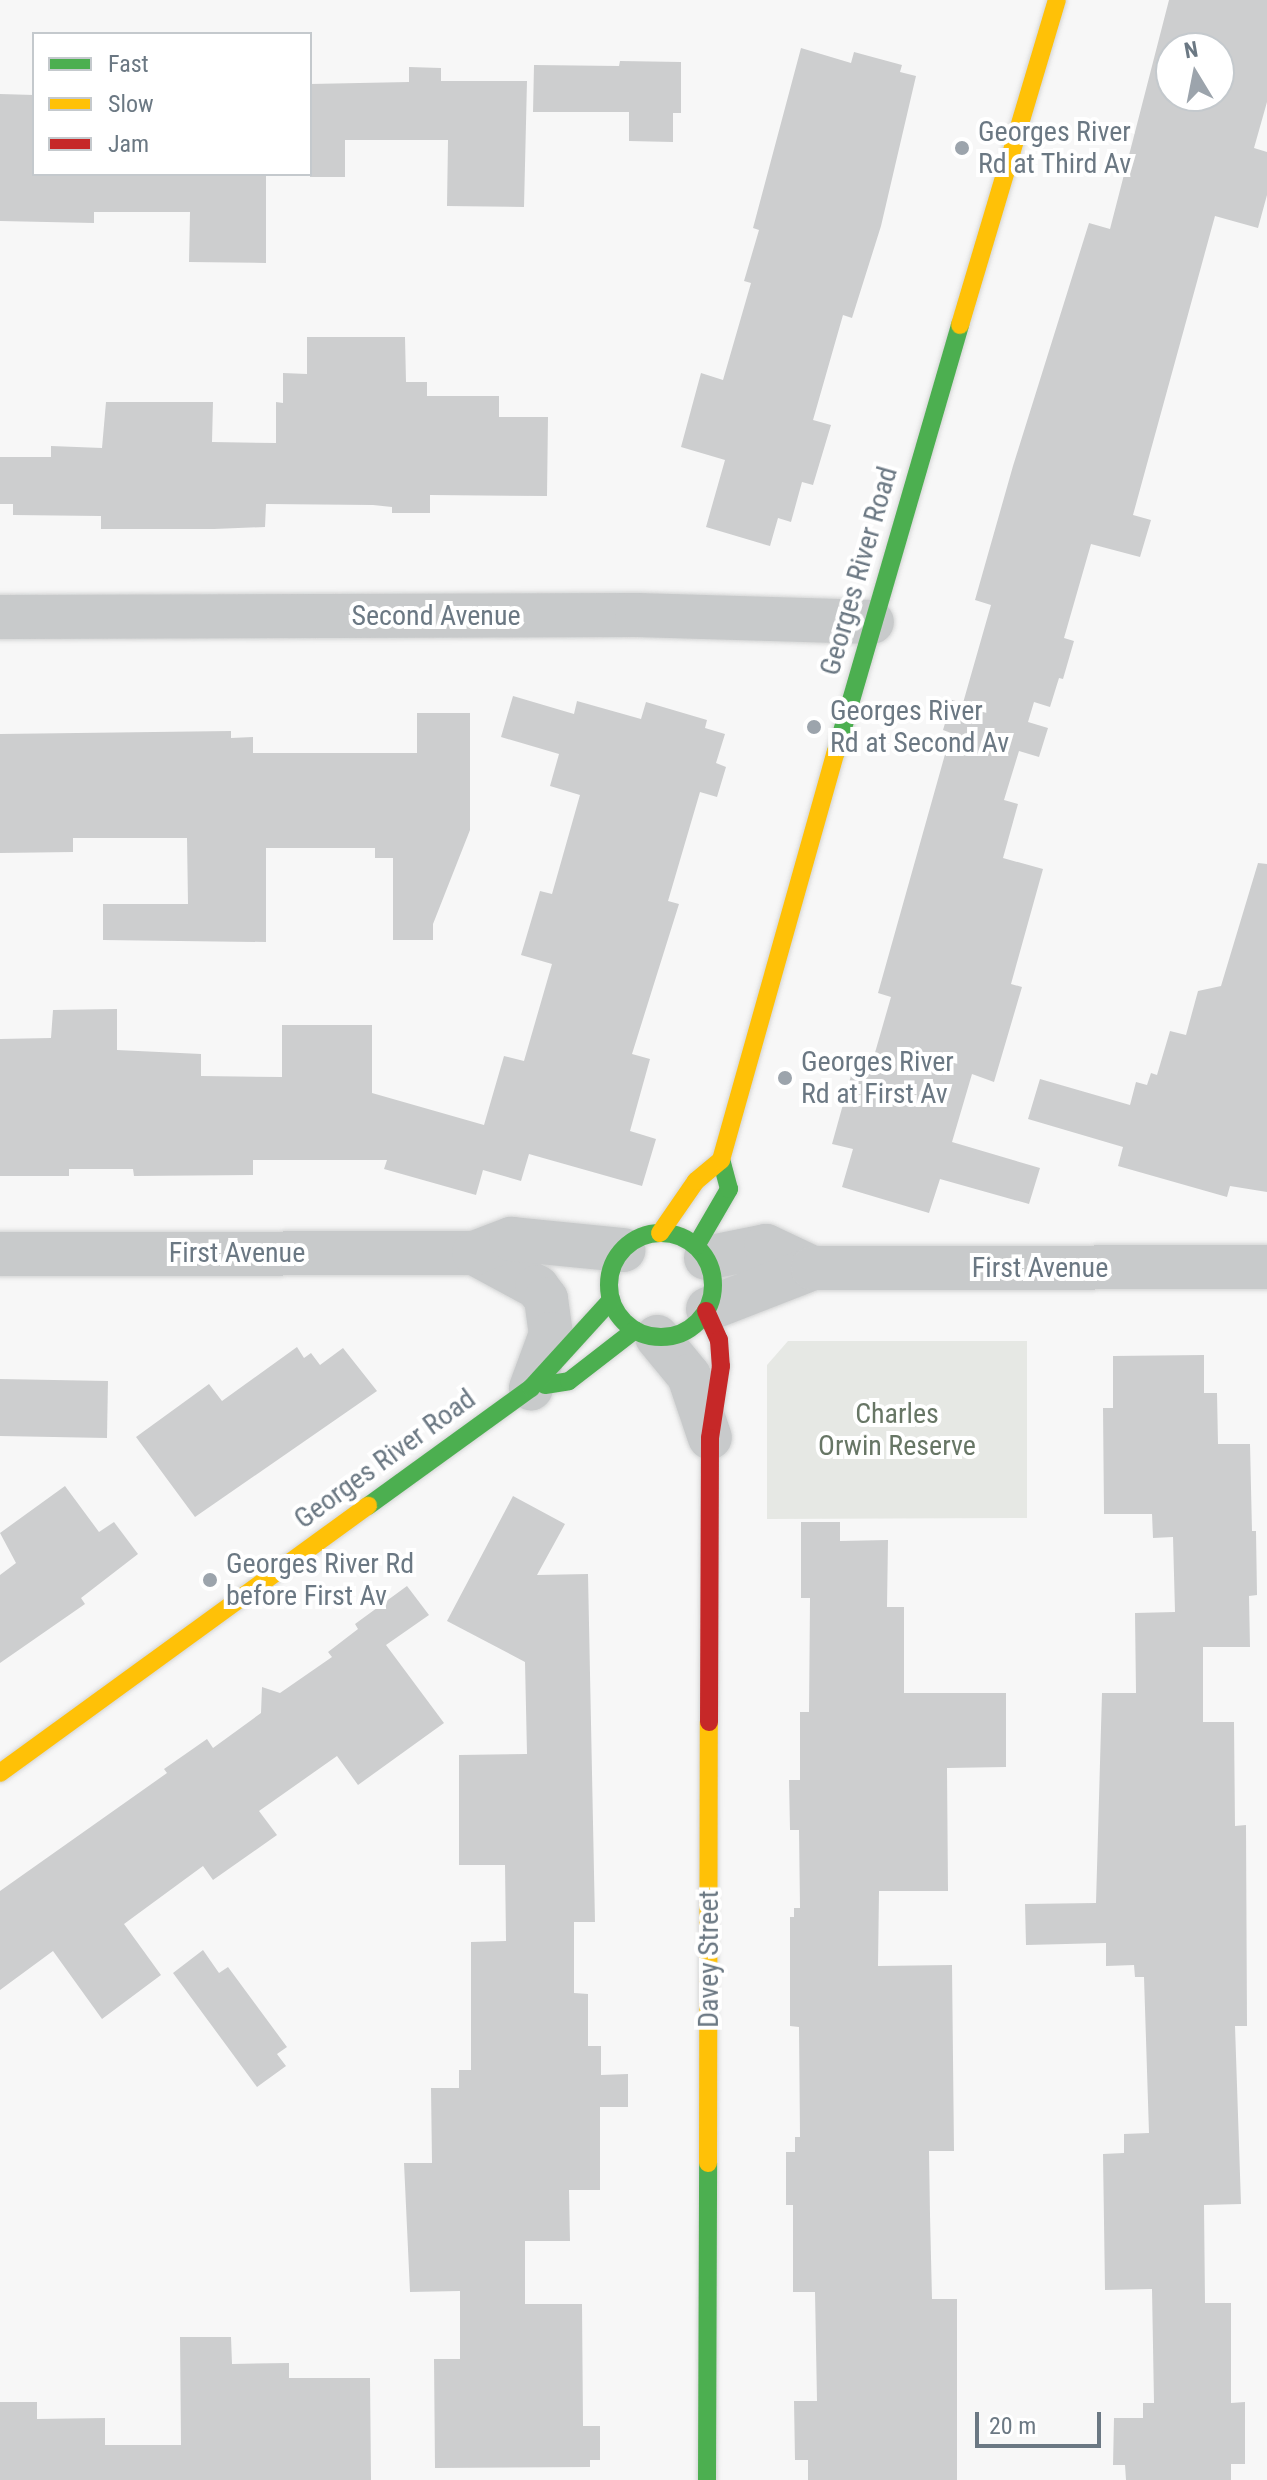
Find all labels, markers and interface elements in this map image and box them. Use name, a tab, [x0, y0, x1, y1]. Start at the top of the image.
legend	[32, 32, 312, 176]
north arrow	[1155, 32, 1235, 112]
text: N	[1182, 36, 1200, 63]
text: Fast	[108, 50, 149, 78]
text: Slow	[108, 90, 154, 118]
place label: Georges River Rd at Third Av	[978, 115, 1132, 181]
text: Jam	[108, 130, 149, 158]
marker: Georges River Rd at Third Av	[953, 139, 971, 157]
street label: Georges River Road	[813, 463, 905, 679]
street label: Second Avenue	[351, 599, 521, 633]
place label: Georges River Rd at Second Av	[830, 694, 1009, 760]
marker: Georges River Rd at Second Av	[805, 718, 823, 736]
place label: Georges River Rd at First Av	[801, 1045, 954, 1111]
marker: Georges River Rd at First Av	[776, 1069, 794, 1087]
street label: First Avenue	[169, 1236, 305, 1270]
street label: First Avenue	[972, 1251, 1108, 1285]
street label: Georges River Road	[288, 1382, 482, 1536]
park label: Charles Orwin Reserve	[818, 1397, 976, 1463]
place label: Georges River Rd before First Av	[226, 1547, 414, 1613]
marker: Georges River Rd before First Av	[201, 1571, 219, 1589]
street label: Davey Street	[692, 1890, 726, 2028]
scale bar	[979, 2396, 1105, 2446]
text: 20 m	[989, 2412, 1036, 2440]

